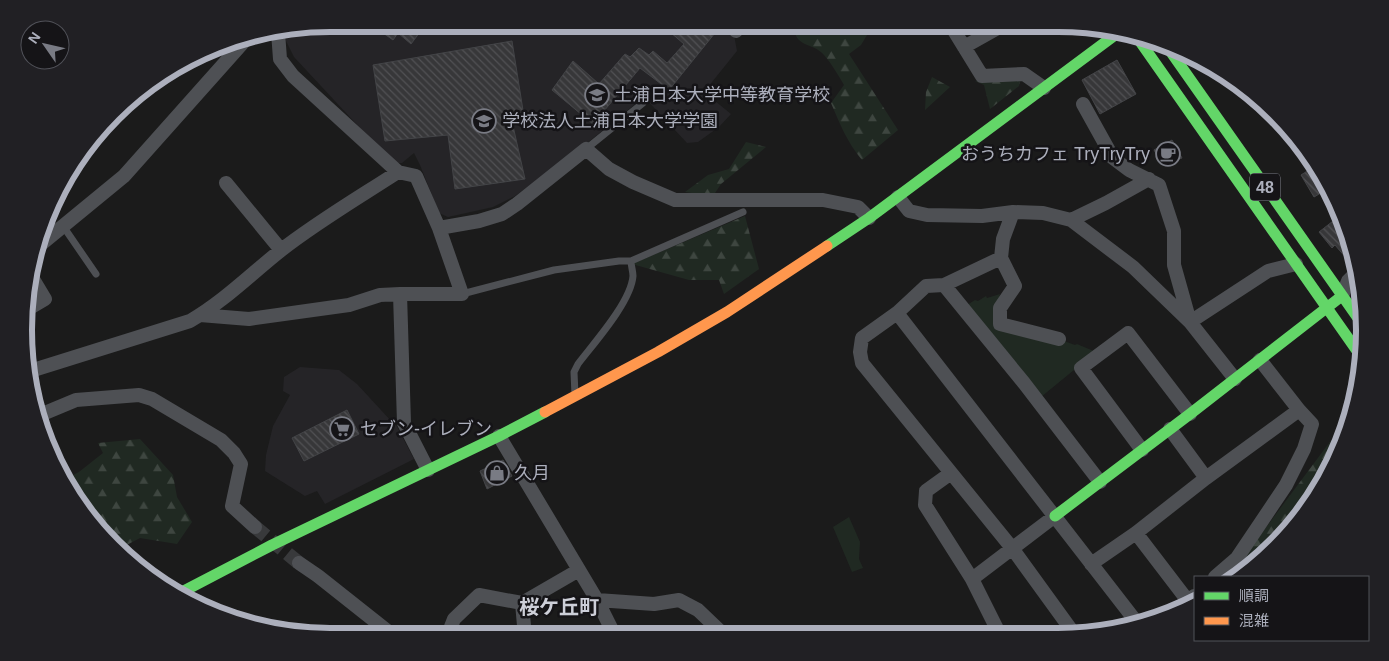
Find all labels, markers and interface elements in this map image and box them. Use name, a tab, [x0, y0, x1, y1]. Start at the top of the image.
north arrow	[20, 20, 70, 70]
text: N	[25, 29, 44, 46]
school or university icon: 土浦日本大学中等教育学校	[584, 82, 610, 108]
place label: 土浦日本大学中等教育学校	[614, 85, 830, 105]
school or university icon: 学校法人土浦日本大学学園	[471, 108, 497, 134]
place label: 学校法人土浦日本大学学園	[502, 111, 718, 131]
cafe icon: おうちカフェ TryTryTry	[1155, 141, 1181, 167]
place label: おうちカフェ TryTryTry	[961, 144, 1150, 164]
road number: 48	[1250, 173, 1280, 200]
supermarket icon: セブン-イレブン	[329, 416, 355, 442]
place label: セブン-イレブン	[360, 419, 492, 439]
shop icon: 久月	[484, 460, 510, 486]
place label: 久月	[514, 463, 550, 483]
legend	[1194, 576, 1369, 641]
text: 順調	[1239, 587, 1269, 604]
district label: 桜ケ丘町	[519, 596, 599, 618]
text: 混雑	[1239, 612, 1269, 629]

